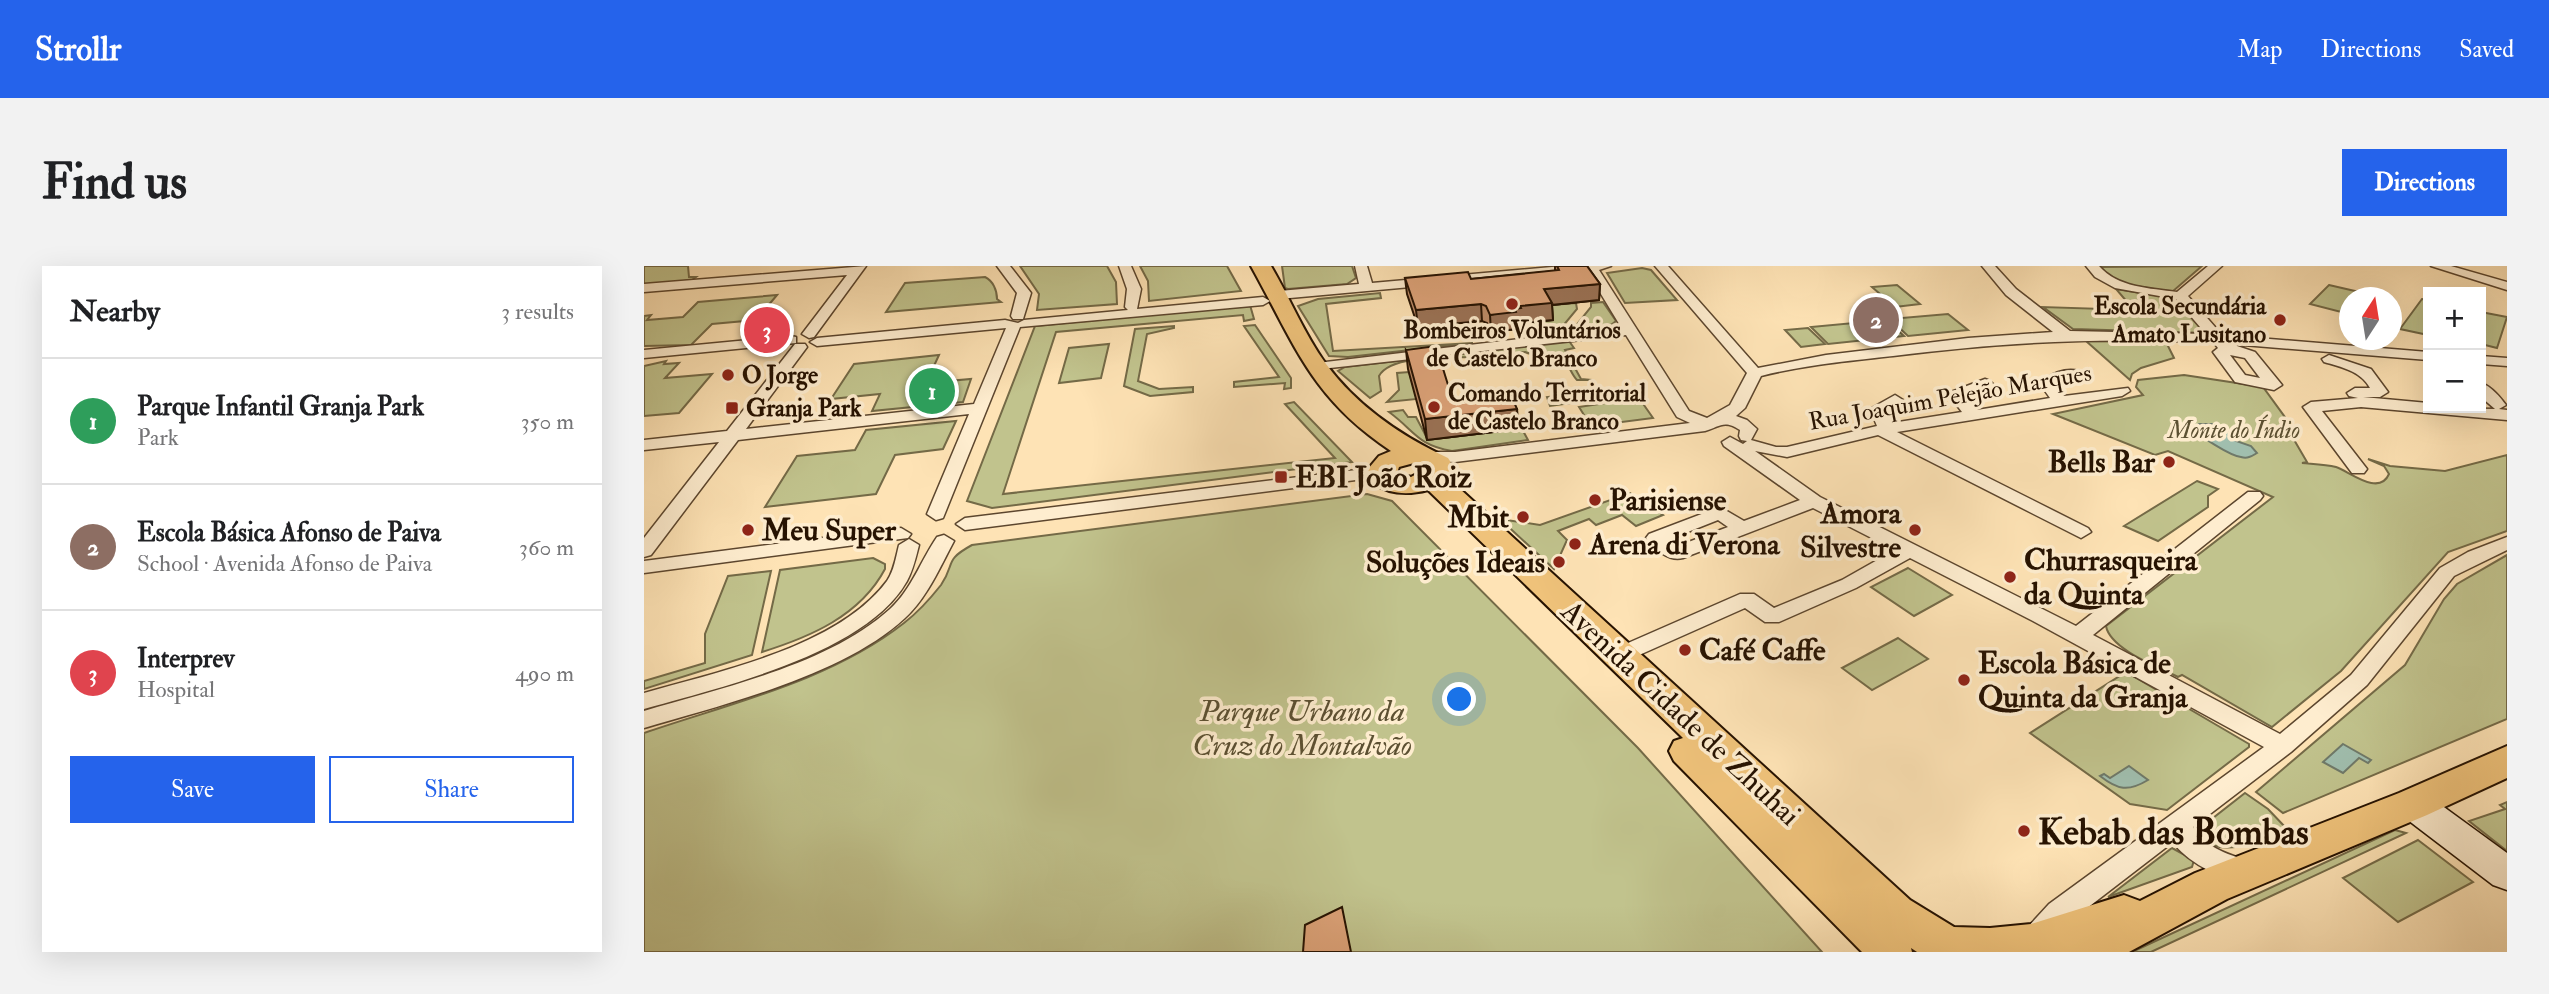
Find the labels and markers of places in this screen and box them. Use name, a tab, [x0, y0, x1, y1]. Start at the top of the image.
place label: Escola Secundária Amato Lusitano	[2094, 291, 2267, 350]
pin: 2	[1853, 294, 1899, 346]
marker: Bombeiros Voluntários de Castelo Branco	[1504, 296, 1520, 312]
pin: 3	[744, 304, 790, 356]
marker: Escola Secundária Amato Lusitano	[2272, 312, 2288, 328]
place label: Bombeiros Voluntários de Castelo Branco	[1403, 315, 1621, 374]
place label: O Jorge	[742, 360, 818, 391]
pin: 1	[909, 365, 955, 417]
marker: O Jorge	[720, 367, 736, 383]
place label: Comando Territorial de Castelo Branco	[1448, 378, 1647, 437]
place label: Granja Park	[746, 393, 862, 424]
marker: Comando Territorial de Castelo Branco	[1426, 399, 1442, 415]
marker: Granja Park	[724, 400, 740, 416]
place label: Bells Bar	[2048, 444, 2156, 481]
marker: Bells Bar	[2161, 454, 2177, 470]
place label: EBI João Roiz	[1295, 459, 1472, 496]
marker: EBI João Roiz	[1273, 469, 1289, 485]
place label: Parisiense	[1609, 482, 1727, 519]
marker: Parisiense	[1587, 492, 1603, 508]
place label: Amora Silvestre	[1800, 495, 1903, 566]
place label: Mbit	[1447, 499, 1509, 536]
marker: Mbit	[1515, 509, 1531, 525]
place label: Meu Super	[761, 512, 897, 549]
marker: Meu Super	[740, 522, 756, 538]
marker: Amora Silvestre	[1907, 522, 1923, 538]
place label: Arena di Verona	[1587, 526, 1781, 563]
marker: Arena di Verona	[1567, 536, 1583, 552]
place label: Churrasqueira da Quinta	[2024, 542, 2199, 613]
place label: Soluções Ideais	[1366, 544, 1545, 581]
marker: Soluções Ideais	[1551, 554, 1567, 570]
marker: Churrasqueira da Quinta	[2002, 569, 2018, 585]
place label: Café Caffe	[1699, 632, 1826, 669]
marker: Café Caffe	[1677, 642, 1693, 658]
place label: Escola Básica de Quinta da Granja	[1978, 645, 2189, 716]
marker: Escola Básica de Quinta da Granja	[1956, 672, 1972, 688]
place label: Kebab das Bombas	[2038, 809, 2309, 856]
marker: Kebab das Bombas	[2016, 823, 2032, 839]

